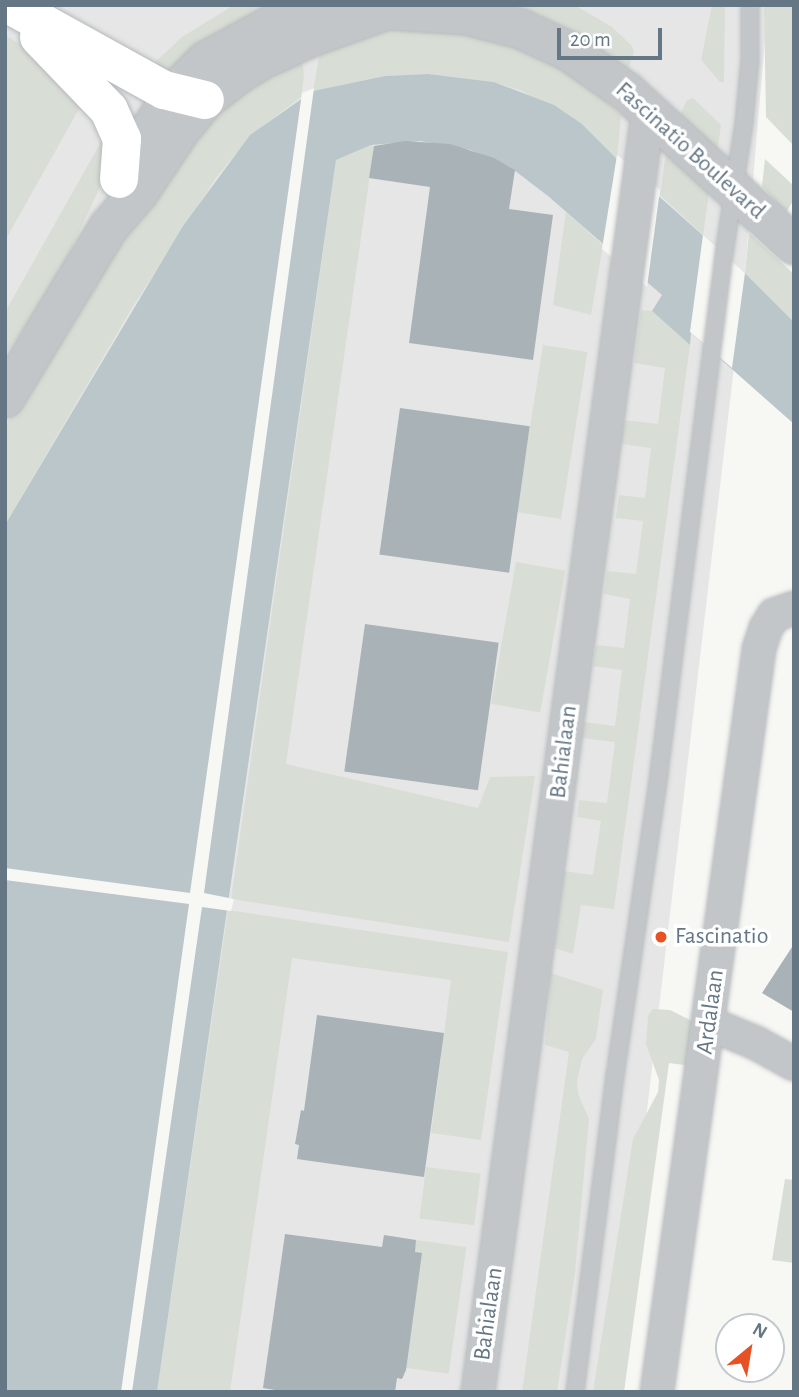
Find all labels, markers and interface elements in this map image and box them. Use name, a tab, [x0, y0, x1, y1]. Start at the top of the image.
scale bar	[561, 14, 666, 58]
text: 20 m	[570, 29, 611, 50]
street label: Fascinatio Boulevard	[609, 76, 771, 226]
street label: Bahialaan	[544, 704, 584, 800]
place label: Fascinatio	[675, 923, 768, 951]
marker: Fascinatio	[653, 929, 669, 945]
street label: Ardalaan	[691, 968, 731, 1056]
street label: Bahialaan	[468, 1266, 510, 1362]
north arrow	[715, 1313, 785, 1383]
text: N	[749, 1320, 770, 1343]

